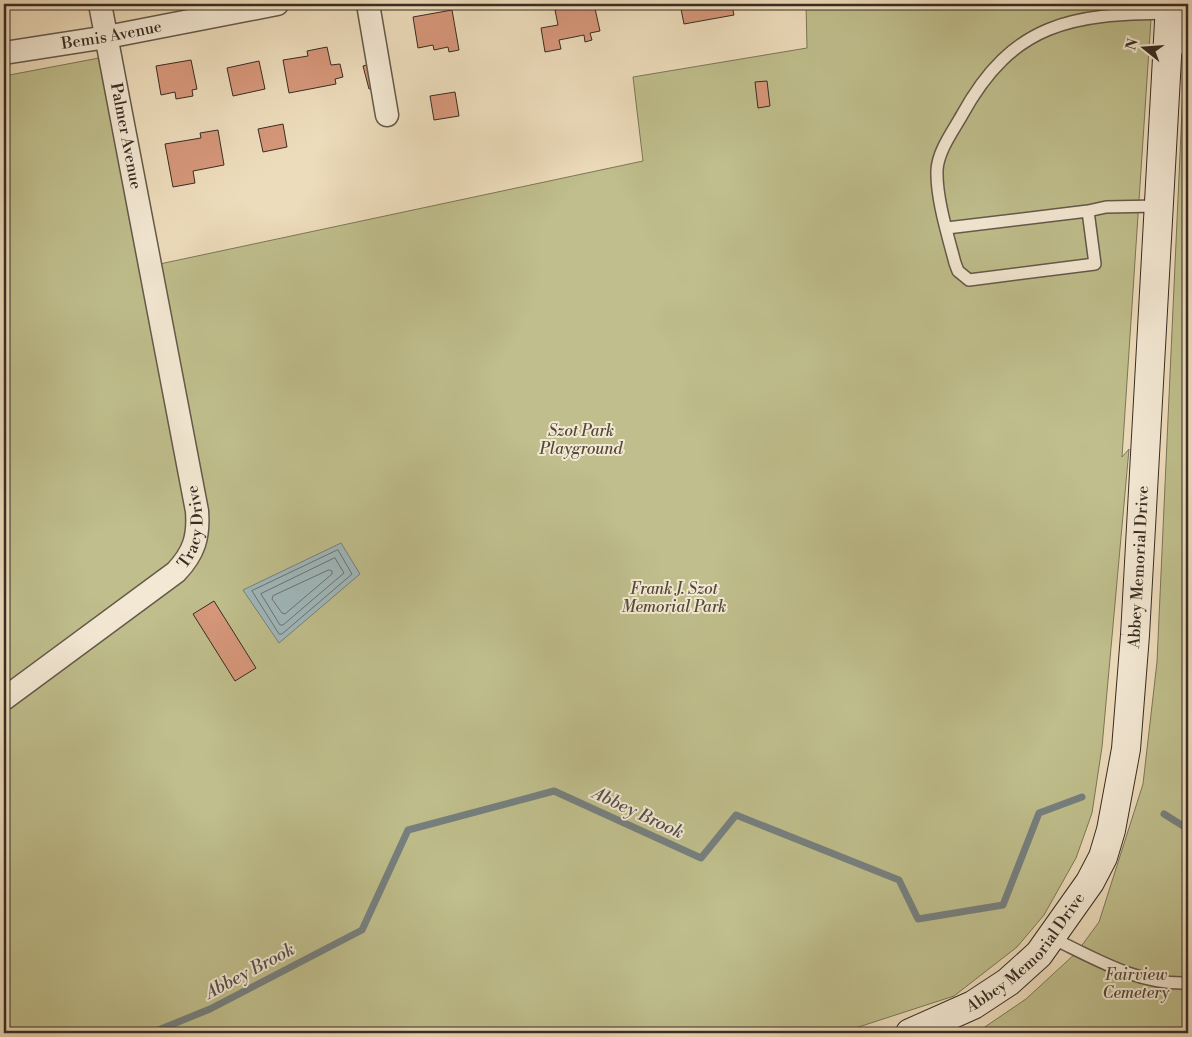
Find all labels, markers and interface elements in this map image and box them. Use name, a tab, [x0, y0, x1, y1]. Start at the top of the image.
street label: Bemis Avenue	[59, 17, 164, 54]
north arrow	[1120, 22, 1170, 72]
text: N	[1122, 37, 1143, 52]
street label: Palmer Avenue	[106, 81, 146, 191]
park label: Szot Park Playground	[539, 421, 623, 459]
street label: Tracy Drive	[173, 484, 207, 572]
street label: Abbey Memorial Drive	[1124, 485, 1153, 650]
park label: Frank J. Szot Memorial Park	[621, 579, 727, 617]
water label: Abbey Brook	[587, 781, 687, 844]
street label: Abbey Memorial Drive	[962, 889, 1089, 1017]
water label: Abbey Brook	[199, 938, 299, 1005]
park label: Fairview Cemetery	[1102, 965, 1170, 1003]

